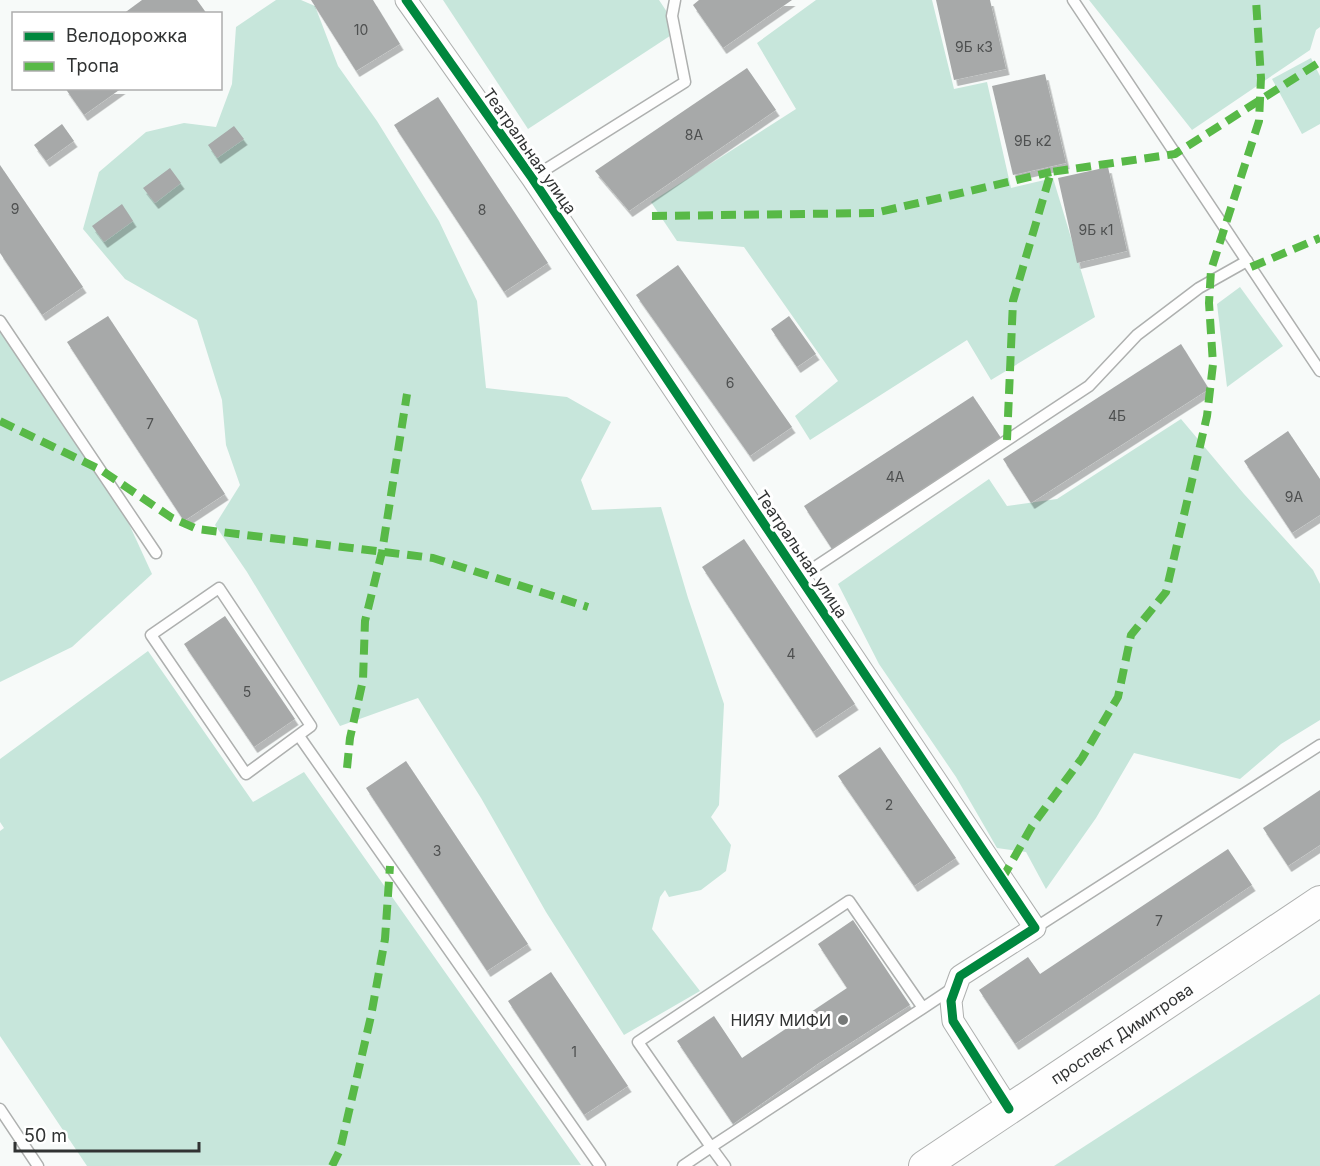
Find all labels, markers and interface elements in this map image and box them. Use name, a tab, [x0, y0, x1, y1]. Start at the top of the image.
legend	[12, 12, 222, 90]
house number: 10	[354, 21, 368, 38]
text: Велодорожка	[66, 25, 187, 46]
house number: 9Б к3	[955, 38, 993, 55]
text: Тропа	[66, 55, 119, 76]
street label: Театральная улица	[479, 84, 581, 218]
house number: 8А	[685, 126, 703, 143]
house number: 9Б к2	[1014, 132, 1052, 149]
house number: 9	[11, 200, 19, 217]
house number: 8	[478, 201, 486, 218]
house number: 9Б к1	[1079, 221, 1113, 238]
house number: 6	[726, 374, 734, 391]
house number: 4Б	[1108, 407, 1126, 424]
house number: 7	[146, 415, 154, 432]
house number: 4А	[886, 468, 905, 485]
street label: Театральная улица	[752, 486, 852, 622]
house number: 9А	[1285, 488, 1304, 505]
house number: 4	[786, 645, 796, 662]
house number: 5	[243, 683, 251, 700]
house number: 2	[885, 796, 893, 813]
house number: 3	[433, 842, 441, 859]
house number: 7	[1155, 912, 1163, 929]
street label: проспект Димитрова	[1047, 979, 1197, 1088]
place label: НИЯУ МИФИ	[730, 1010, 831, 1030]
marker: НИЯУ МИФИ	[836, 1013, 850, 1027]
house number: 1	[571, 1043, 577, 1060]
scale bar	[15, 1115, 200, 1153]
text: 50 m	[24, 1125, 67, 1146]

